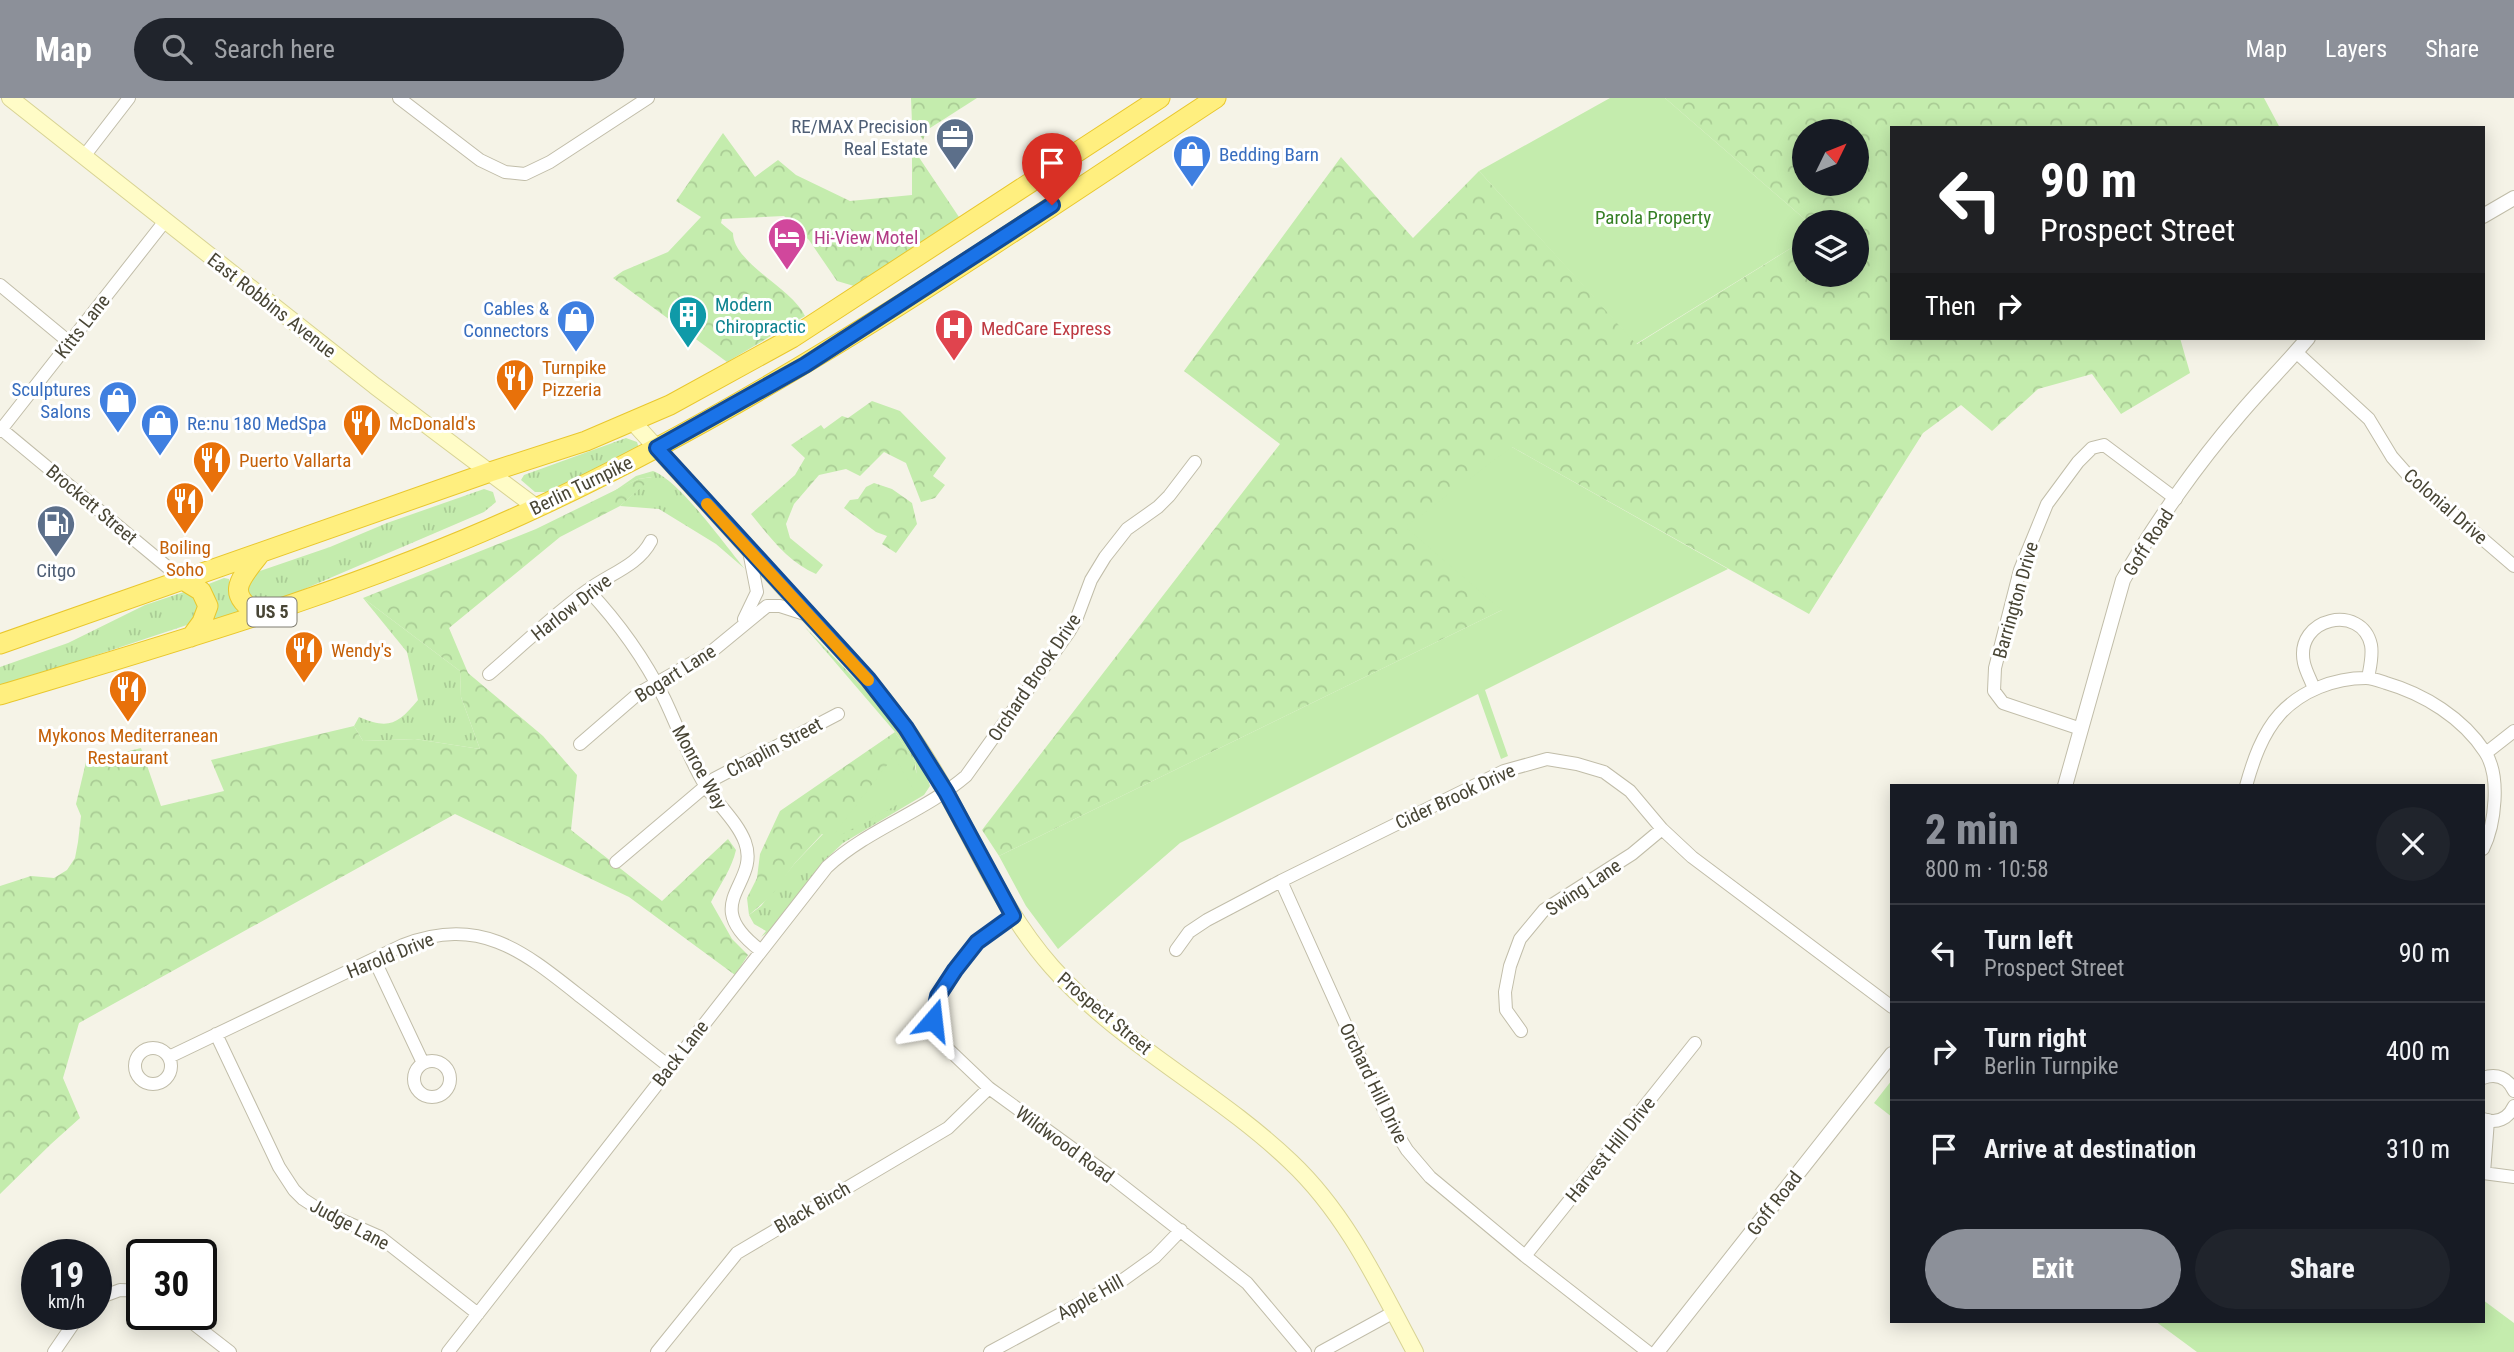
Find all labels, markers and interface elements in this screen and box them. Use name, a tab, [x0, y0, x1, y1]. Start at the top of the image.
search box	[134, 18, 624, 81]
text: Map	[35, 30, 92, 69]
icon: search	[158, 30, 196, 68]
text: Search here	[214, 34, 335, 64]
text: Map	[2246, 35, 2287, 63]
text: Layers	[2325, 35, 2387, 63]
text: Share	[2425, 35, 2479, 63]
place label: RE/MAX Precision Real Estate	[791, 115, 928, 160]
office icon: RE/MAX Precision Real Estate	[934, 116, 976, 171]
north arrow	[1792, 119, 1869, 196]
map controls	[1792, 119, 1869, 287]
pin	[1022, 133, 1082, 205]
shop icon: Bedding Barn	[1171, 133, 1213, 188]
place label: Bedding Barn	[1219, 143, 1319, 166]
icon: arrive	[1033, 144, 1071, 182]
text: 90 m	[2040, 152, 2137, 209]
icon: left	[1925, 154, 2016, 245]
park label: Parola Property	[1595, 206, 1711, 229]
button: layers	[1792, 210, 1869, 287]
text: Prospect Street	[2040, 211, 2235, 249]
hotel icon: Hi-View Motel	[766, 216, 808, 271]
place label: Hi-View Motel	[814, 226, 918, 249]
street label: East Robbins Avenue	[203, 248, 341, 363]
icon: right	[1990, 287, 2028, 325]
street label: Kitts Lane	[50, 290, 115, 363]
text: Then	[1925, 291, 1976, 321]
place label: Modern Chiropractic	[715, 293, 806, 338]
building icon: Modern Chiropractic	[667, 294, 709, 349]
place label: Cables & Connectors	[463, 297, 550, 342]
shop icon: Cables & Connectors	[555, 298, 597, 353]
hospital icon: MedCare Express	[933, 307, 975, 362]
place label: MedCare Express	[981, 317, 1111, 340]
place label: Turnpike Pizzeria	[542, 356, 606, 401]
restaurant icon: Turnpike Pizzeria	[494, 357, 536, 412]
place label: Sculptures Salons	[11, 378, 91, 423]
shop icon: Sculptures Salons	[97, 379, 139, 434]
shop icon: Re:nu 180 MedSpa	[139, 402, 181, 457]
restaurant icon: McDonald's	[341, 402, 383, 457]
place label: Re:nu 180 MedSpa	[187, 412, 327, 435]
place label: McDonald's	[389, 412, 476, 435]
restaurant icon: Puerto Vallarta	[191, 439, 233, 494]
place label: Puerto Vallarta	[239, 449, 351, 472]
street label: Berlin Turnpike	[526, 451, 636, 520]
street label: Brockett Street	[42, 460, 142, 549]
street label: Colonial Drive	[2399, 464, 2492, 549]
restaurant icon: Boiling Soho	[164, 480, 206, 535]
fuel station icon: Citgo	[35, 503, 77, 558]
street label: Goff Road	[2118, 504, 2179, 580]
place label: Boiling Soho	[159, 536, 211, 581]
street label: Barrington Drive	[1988, 539, 2043, 661]
place label: Citgo	[36, 559, 76, 582]
street label: Harlow Drive	[527, 569, 616, 646]
road number: US 5	[247, 598, 296, 626]
street label: Orchard Brook Drive	[983, 609, 1086, 746]
restaurant icon: Wendy's	[283, 629, 325, 684]
place label: Wendy's	[331, 639, 392, 662]
street label: Bogart Lane	[631, 640, 720, 707]
restaurant icon: Mykonos Mediterranean Restaurant	[107, 668, 149, 723]
street label: Chaplin Street	[722, 713, 826, 782]
street label: Monroe Way	[667, 721, 732, 813]
place label: Mykonos Mediterranean Restaurant	[38, 724, 218, 769]
street label: Cider Brook Drive	[1392, 759, 1519, 834]
text: 2 min	[1925, 805, 2019, 854]
button: close	[2376, 807, 2450, 881]
street label: Swing Lane	[1541, 854, 1625, 921]
text: 800 m · 10:58	[1925, 856, 2049, 883]
text: Turn left	[1984, 925, 2073, 955]
street label: Harold Drive	[343, 928, 437, 983]
icon: left	[1925, 934, 1963, 972]
text: 90 m	[2399, 938, 2450, 968]
text: Prospect Street	[1984, 955, 2124, 982]
street label: Prospect Street	[1053, 967, 1156, 1059]
position arrow	[896, 983, 970, 1057]
street label: Back Lane	[647, 1016, 713, 1091]
street label: Orchard Hill Drive	[1335, 1019, 1413, 1147]
text: Turn right	[1984, 1023, 2086, 1053]
icon: right	[1925, 1032, 1963, 1070]
text: 400 m	[2386, 1036, 2450, 1066]
text: Berlin Turnpike	[1984, 1053, 2119, 1080]
street label: Harvest Hill Drive	[1561, 1092, 1660, 1207]
street label: Wildwood Road	[1011, 1101, 1118, 1188]
icon: arrive	[1925, 1130, 1963, 1168]
text: Arrive at destination	[1984, 1134, 2196, 1164]
text: 310 m	[2386, 1134, 2450, 1164]
street label: Goff Road	[1742, 1167, 1807, 1240]
street label: Black Birch	[770, 1177, 854, 1238]
street label: Judge Lane	[306, 1194, 394, 1255]
button: Exit	[1925, 1229, 2181, 1309]
button: Share	[2195, 1229, 2450, 1309]
speed limit sign: 30	[126, 1239, 217, 1330]
text: 19	[49, 1255, 84, 1296]
street label: Apple Hill	[1053, 1270, 1127, 1325]
text: km/h	[48, 1291, 85, 1312]

